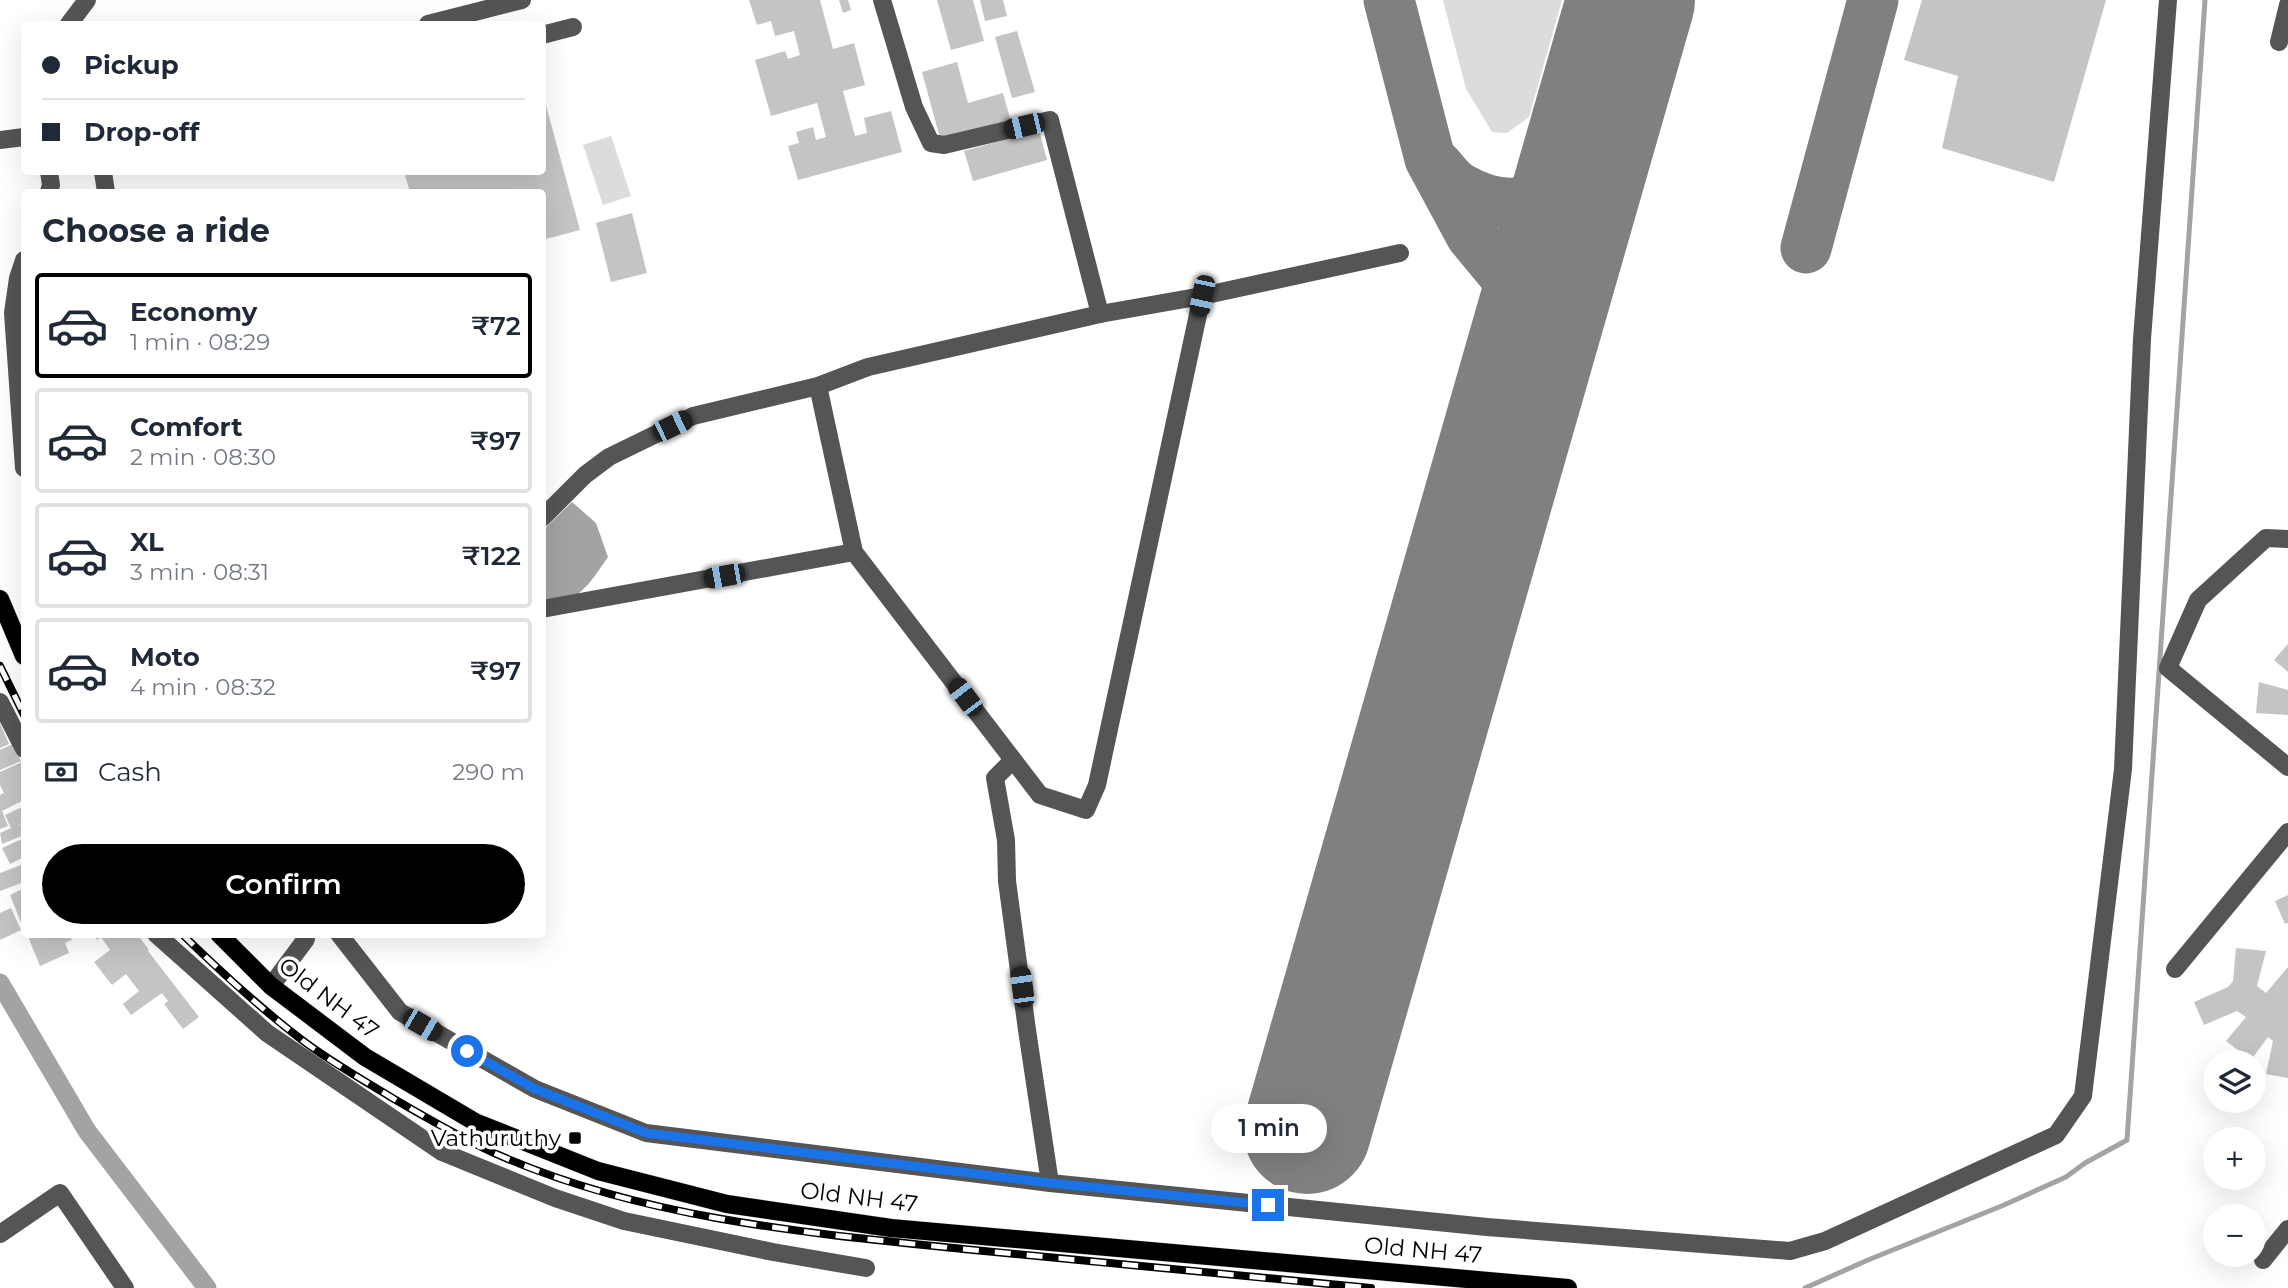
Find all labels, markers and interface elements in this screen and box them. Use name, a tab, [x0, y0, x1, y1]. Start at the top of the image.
text: Pickup	[84, 49, 179, 81]
car	[1002, 111, 1047, 141]
text: Drop-off	[84, 116, 199, 148]
text: Choose a ride	[42, 211, 270, 250]
car	[1188, 273, 1217, 319]
icon: car	[46, 294, 109, 357]
text: Economy	[130, 296, 257, 328]
text: ₹72	[471, 310, 521, 342]
text: 1 min · 08:29	[130, 328, 270, 356]
car	[649, 407, 696, 445]
icon: car	[46, 409, 109, 472]
text: Comfort	[130, 411, 242, 443]
text: ₹97	[470, 425, 521, 457]
text: 2 min · 08:30	[130, 443, 276, 471]
icon: car	[46, 524, 109, 587]
text: XL	[130, 526, 164, 558]
text: ₹122	[462, 540, 521, 572]
text: 3 min · 08:31	[130, 558, 269, 586]
car	[702, 562, 747, 590]
icon: car	[46, 639, 109, 702]
text: Moto	[130, 641, 200, 673]
text: ₹97	[470, 655, 521, 687]
text: 4 min · 08:32	[130, 673, 276, 701]
car	[944, 674, 987, 720]
icon: cash	[42, 753, 80, 791]
text: Cash	[98, 756, 162, 788]
text: 290 m	[452, 758, 525, 786]
button: Confirm	[42, 844, 525, 924]
street label: Old NH 47	[273, 951, 385, 1045]
car	[1009, 965, 1036, 1009]
car	[399, 1005, 446, 1045]
route start	[451, 1035, 483, 1067]
map controls	[2203, 1050, 2266, 1267]
button: layers	[2203, 1050, 2266, 1113]
callout: 1 min	[1210, 1104, 1326, 1152]
text: 1 min	[1238, 1114, 1300, 1142]
place label: Vathuruthy	[431, 1124, 562, 1152]
button: +	[2203, 1127, 2266, 1190]
marker: Vathuruthy	[567, 1130, 583, 1146]
street label: Old NH 47	[799, 1176, 919, 1218]
route end	[1252, 1189, 1284, 1221]
button: −	[2203, 1204, 2266, 1267]
street label: Old NH 47	[1363, 1231, 1483, 1269]

